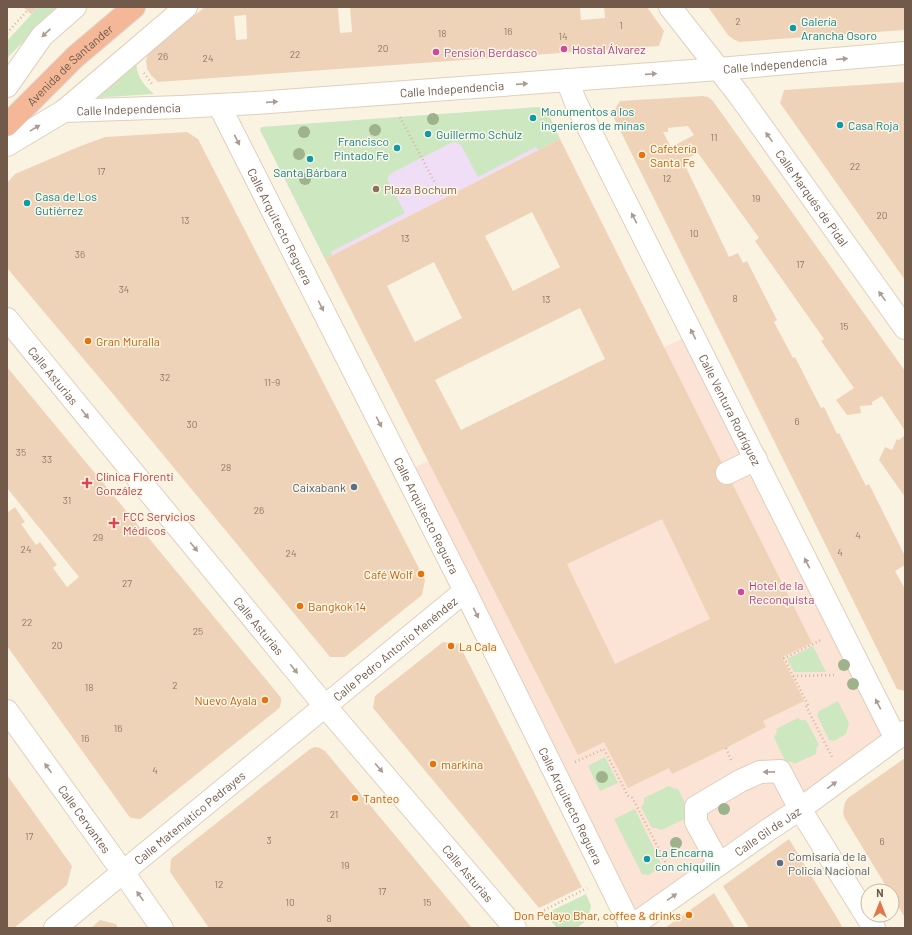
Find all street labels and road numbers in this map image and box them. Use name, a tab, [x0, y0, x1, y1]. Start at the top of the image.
street label: Avenida de Santander	[24, 21, 116, 108]
street label: Calle Independencia	[722, 53, 828, 76]
street label: Calle Independencia	[399, 78, 504, 99]
street label: Calle Independencia	[76, 100, 181, 118]
street label: Calle Marqués de Pidal	[773, 147, 851, 249]
street label: Calle Arquitecto Reguera	[245, 166, 316, 287]
street label: Calle Asturias	[25, 344, 81, 407]
street label: Calle Ventura Rodríguez	[696, 352, 764, 468]
street label: Calle Arquitecto Reguera	[391, 455, 462, 576]
street label: Calle Asturias	[231, 594, 287, 658]
street label: Calle Pedro Antonio Menéndez	[330, 594, 460, 704]
street label: Calle Arquitecto Reguera	[536, 745, 606, 866]
street label: Calle Matemático Pedrayes	[131, 768, 248, 867]
street label: Calle Cervantes	[56, 782, 114, 856]
street label: Calle Gil de Jaz	[732, 804, 803, 859]
street label: Calle Asturias	[440, 842, 497, 905]

